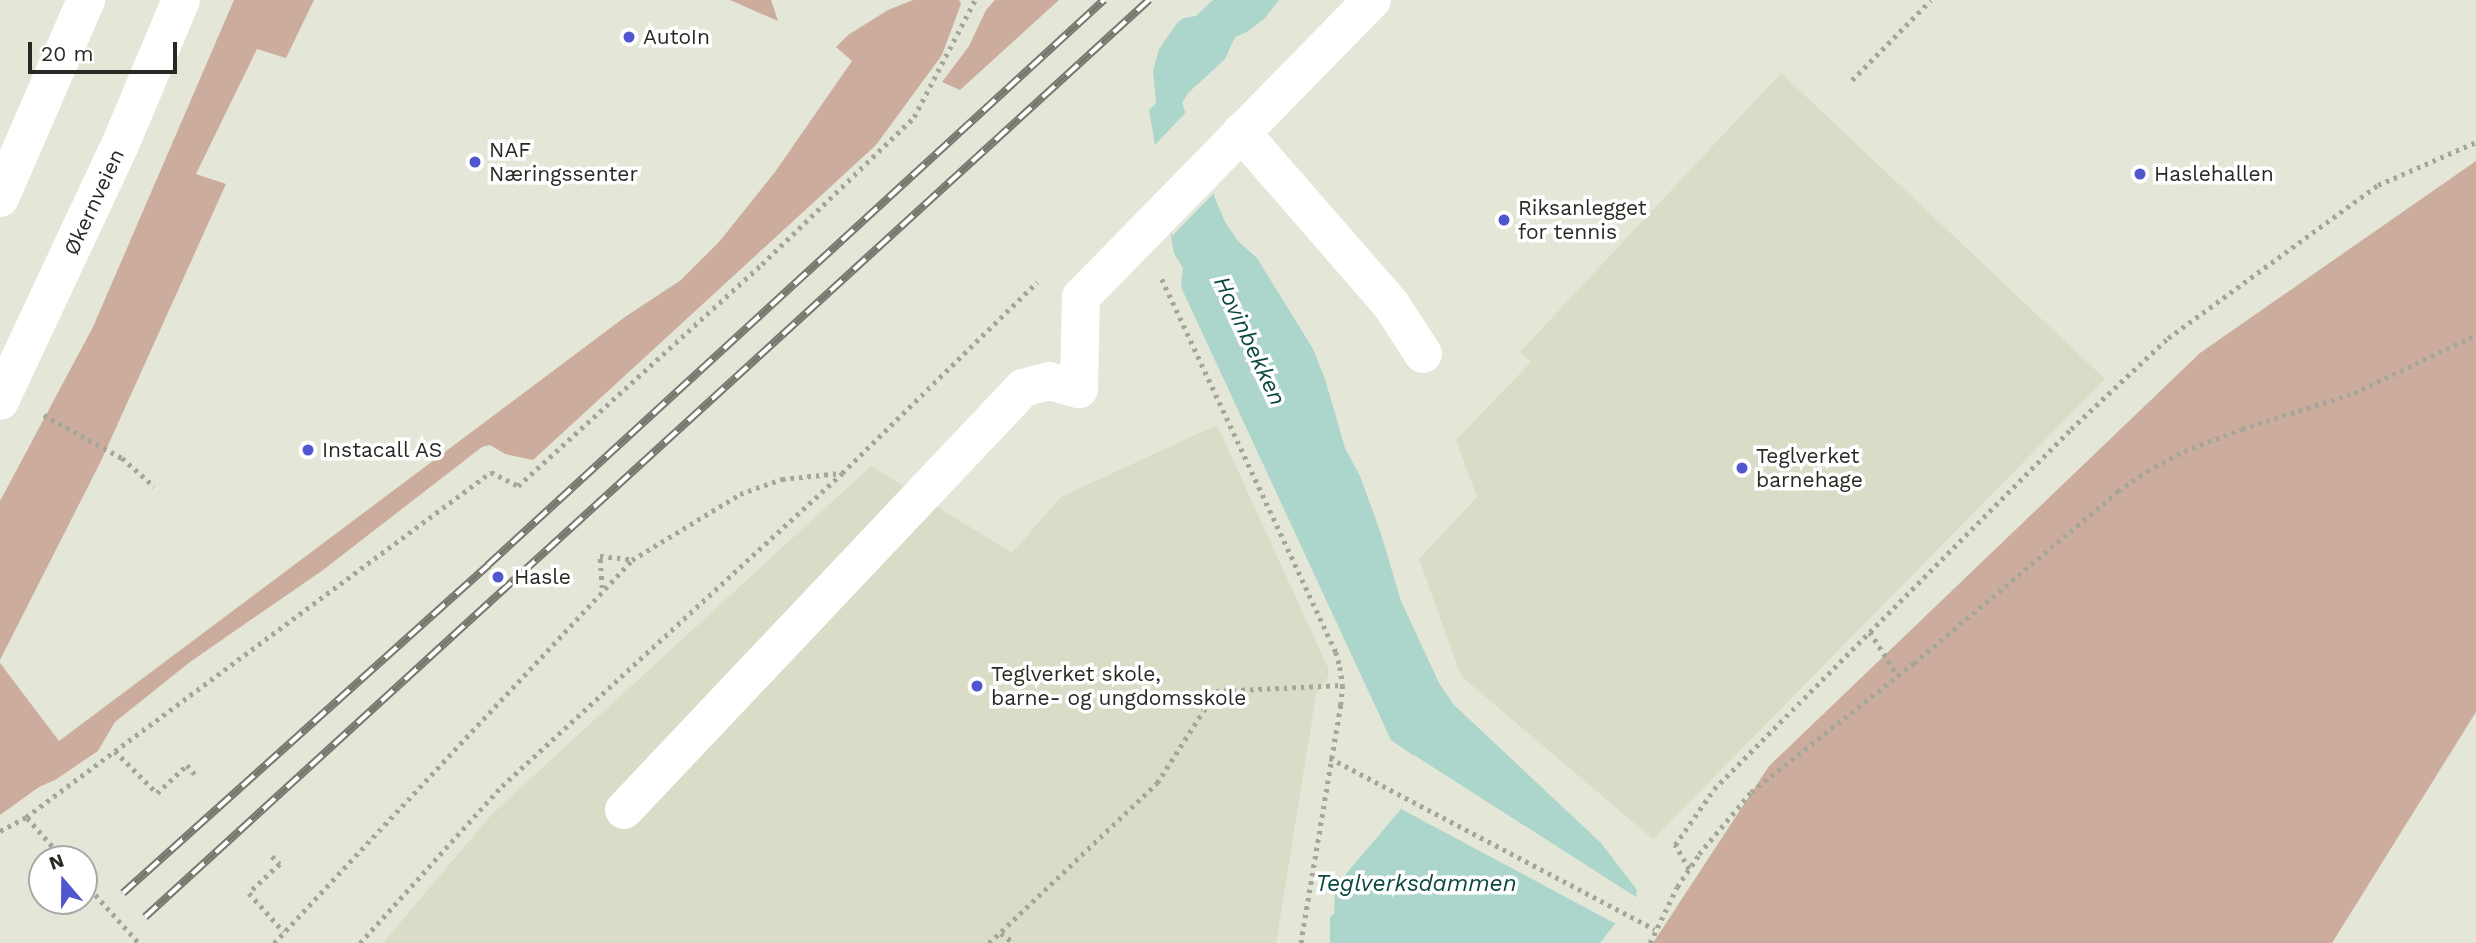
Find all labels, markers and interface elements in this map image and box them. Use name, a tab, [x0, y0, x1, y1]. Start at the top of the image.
place label: AutoIn	[643, 24, 710, 50]
scale bar	[32, 28, 180, 72]
marker: AutoIn	[621, 29, 637, 45]
text: 20 m	[41, 41, 93, 66]
place label: NAF Næringssenter	[489, 137, 638, 187]
street label: Økernveien	[58, 145, 130, 259]
marker: NAF Næringssenter	[467, 154, 483, 170]
place label: Haslehallen	[2154, 161, 2274, 187]
marker: Haslehallen	[2132, 166, 2148, 182]
place label: Riksanlegget for tennis	[1518, 195, 1647, 245]
marker: Riksanlegget for tennis	[1496, 212, 1512, 228]
water label: Hovinbekken	[1207, 272, 1291, 410]
place label: Instacall AS	[322, 437, 444, 463]
marker: Instacall AS	[300, 442, 316, 458]
place label: Teglverket barnehage	[1756, 443, 1863, 493]
marker: Teglverket barnehage	[1734, 460, 1750, 476]
place label: Hasle	[514, 564, 571, 590]
marker: Hasle	[488, 567, 508, 587]
place label: Teglverket skole, barne- og ungdomsskole	[991, 661, 1246, 711]
marker: Teglverket skole, barne- og ungdomsskole	[969, 678, 985, 694]
north arrow	[28, 845, 98, 915]
text: N	[46, 848, 67, 875]
water label: Teglverksdammen	[1315, 870, 1517, 898]

